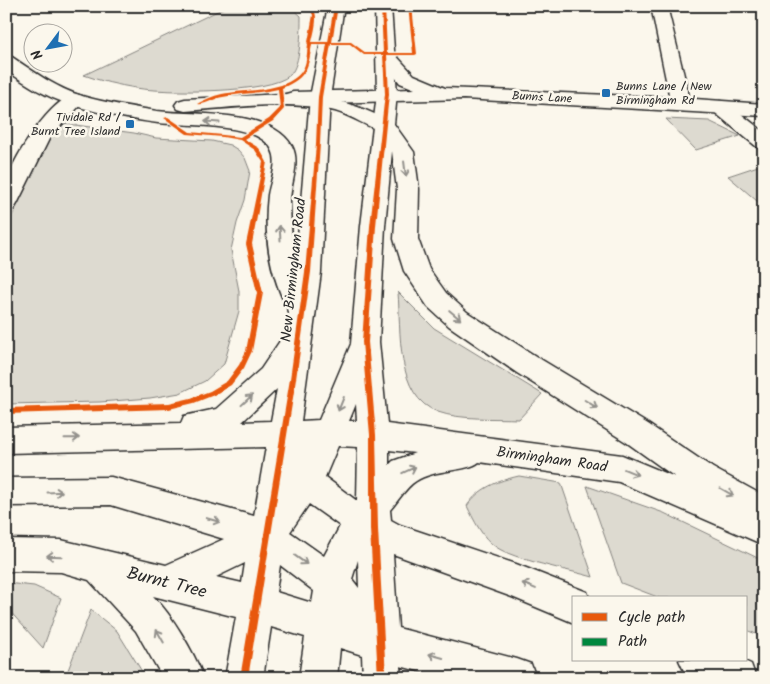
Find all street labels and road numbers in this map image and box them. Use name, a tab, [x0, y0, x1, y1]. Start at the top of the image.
street label: Bunns Lane	[511, 86, 573, 109]
street label: New Birmingham Road	[274, 196, 314, 343]
street label: Birmingham Road	[495, 440, 609, 480]
street label: Burnt Tree	[124, 560, 210, 607]

